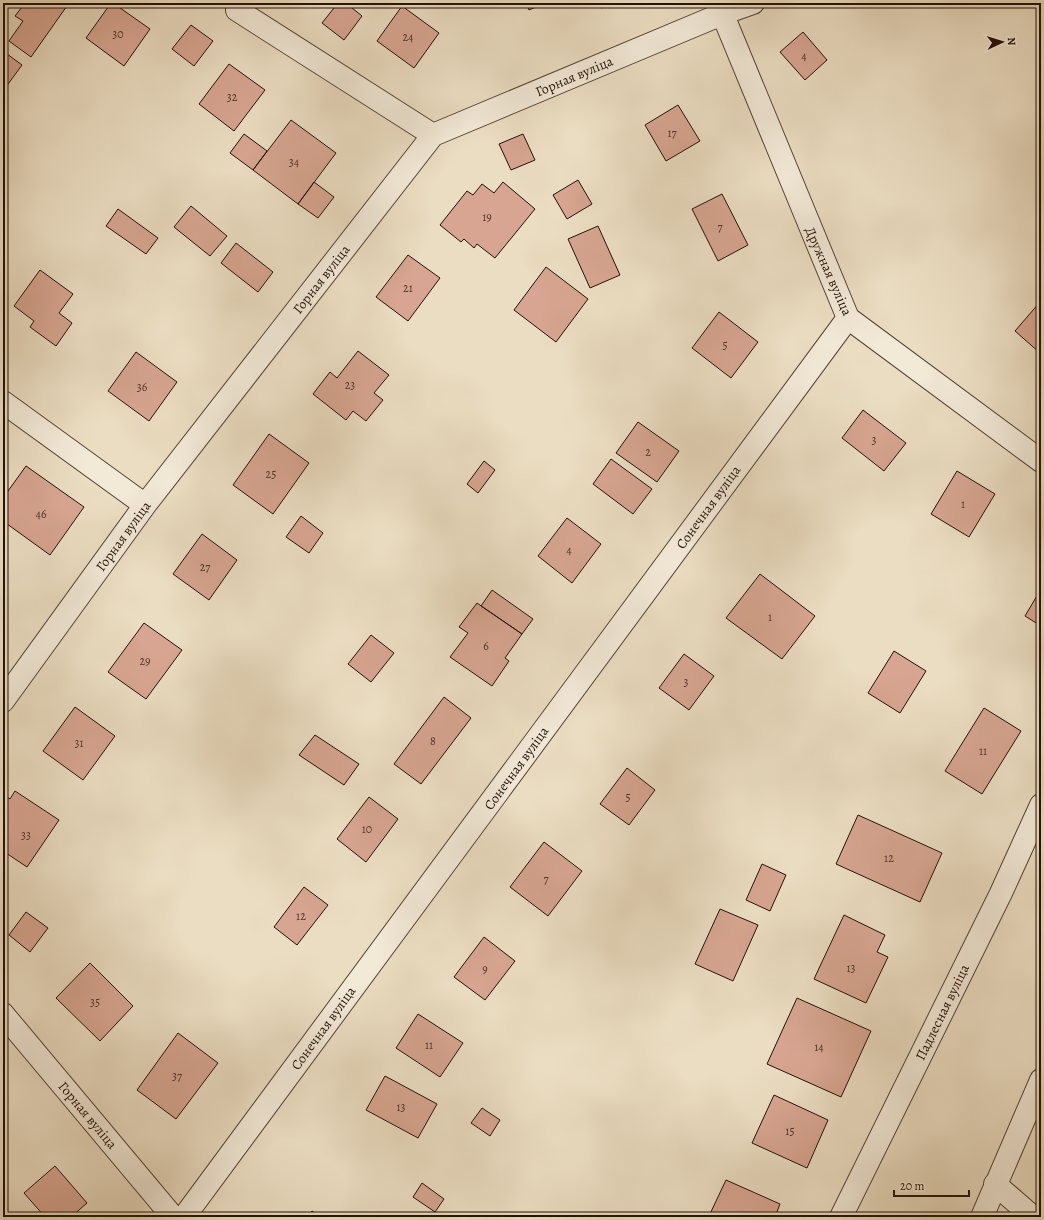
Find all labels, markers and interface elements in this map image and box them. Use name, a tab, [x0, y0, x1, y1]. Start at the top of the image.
north arrow	[982, 22, 1022, 62]
house number: 30	[112, 26, 124, 42]
house number: 24	[402, 29, 414, 45]
text: N	[1004, 37, 1019, 46]
house number: 4	[801, 48, 807, 64]
street label: Горная вуліца	[532, 51, 616, 101]
house number: 32	[227, 89, 238, 105]
house number: 17	[667, 125, 678, 141]
house number: 34	[289, 154, 300, 170]
house number: 19	[482, 209, 492, 225]
house number: 7	[717, 219, 723, 235]
street label: Дружная вуліца	[800, 224, 857, 319]
street label: Горная вуліца	[288, 240, 355, 318]
house number: 21	[403, 280, 413, 296]
house number: 5	[722, 337, 728, 353]
house number: 23	[345, 377, 355, 393]
house number: 36	[137, 379, 148, 395]
house number: 3	[872, 432, 877, 448]
house number: 2	[645, 444, 651, 460]
street label: Сонечная вуліца	[672, 461, 746, 553]
house number: 25	[266, 466, 276, 482]
house number: 1	[961, 496, 965, 512]
street label: Горная вуліца	[91, 497, 156, 575]
house number: 46	[36, 506, 47, 522]
house number: 4	[566, 542, 572, 558]
house number: 27	[200, 559, 211, 575]
house number: 1	[768, 609, 772, 625]
house number: 6	[483, 638, 489, 654]
house number: 29	[139, 653, 151, 669]
house number: 3	[684, 674, 689, 690]
street label: Сонечная вуліца	[480, 722, 554, 814]
house number: 8	[430, 733, 436, 749]
house number: 31	[74, 735, 84, 751]
house number: 11	[979, 743, 987, 759]
house number: 5	[625, 789, 631, 805]
house number: 10	[362, 821, 372, 837]
house number: 33	[21, 827, 31, 843]
house number: 12	[884, 850, 894, 866]
house number: 7	[543, 871, 549, 887]
house number: 12	[296, 908, 306, 924]
house number: 13	[846, 960, 856, 976]
house number: 9	[482, 961, 488, 977]
street label: Падлесная вуліца	[911, 961, 974, 1063]
street label: Сонечная вуліца	[287, 982, 361, 1074]
house number: 35	[90, 994, 100, 1010]
house number: 11	[425, 1037, 433, 1053]
house number: 14	[814, 1039, 824, 1055]
house number: 37	[172, 1068, 183, 1084]
street label: Горная вуліца	[54, 1078, 122, 1153]
house number: 13	[396, 1099, 406, 1115]
house number: 15	[785, 1123, 795, 1139]
scale bar	[894, 1172, 969, 1198]
text: 20 m	[900, 1178, 924, 1194]

